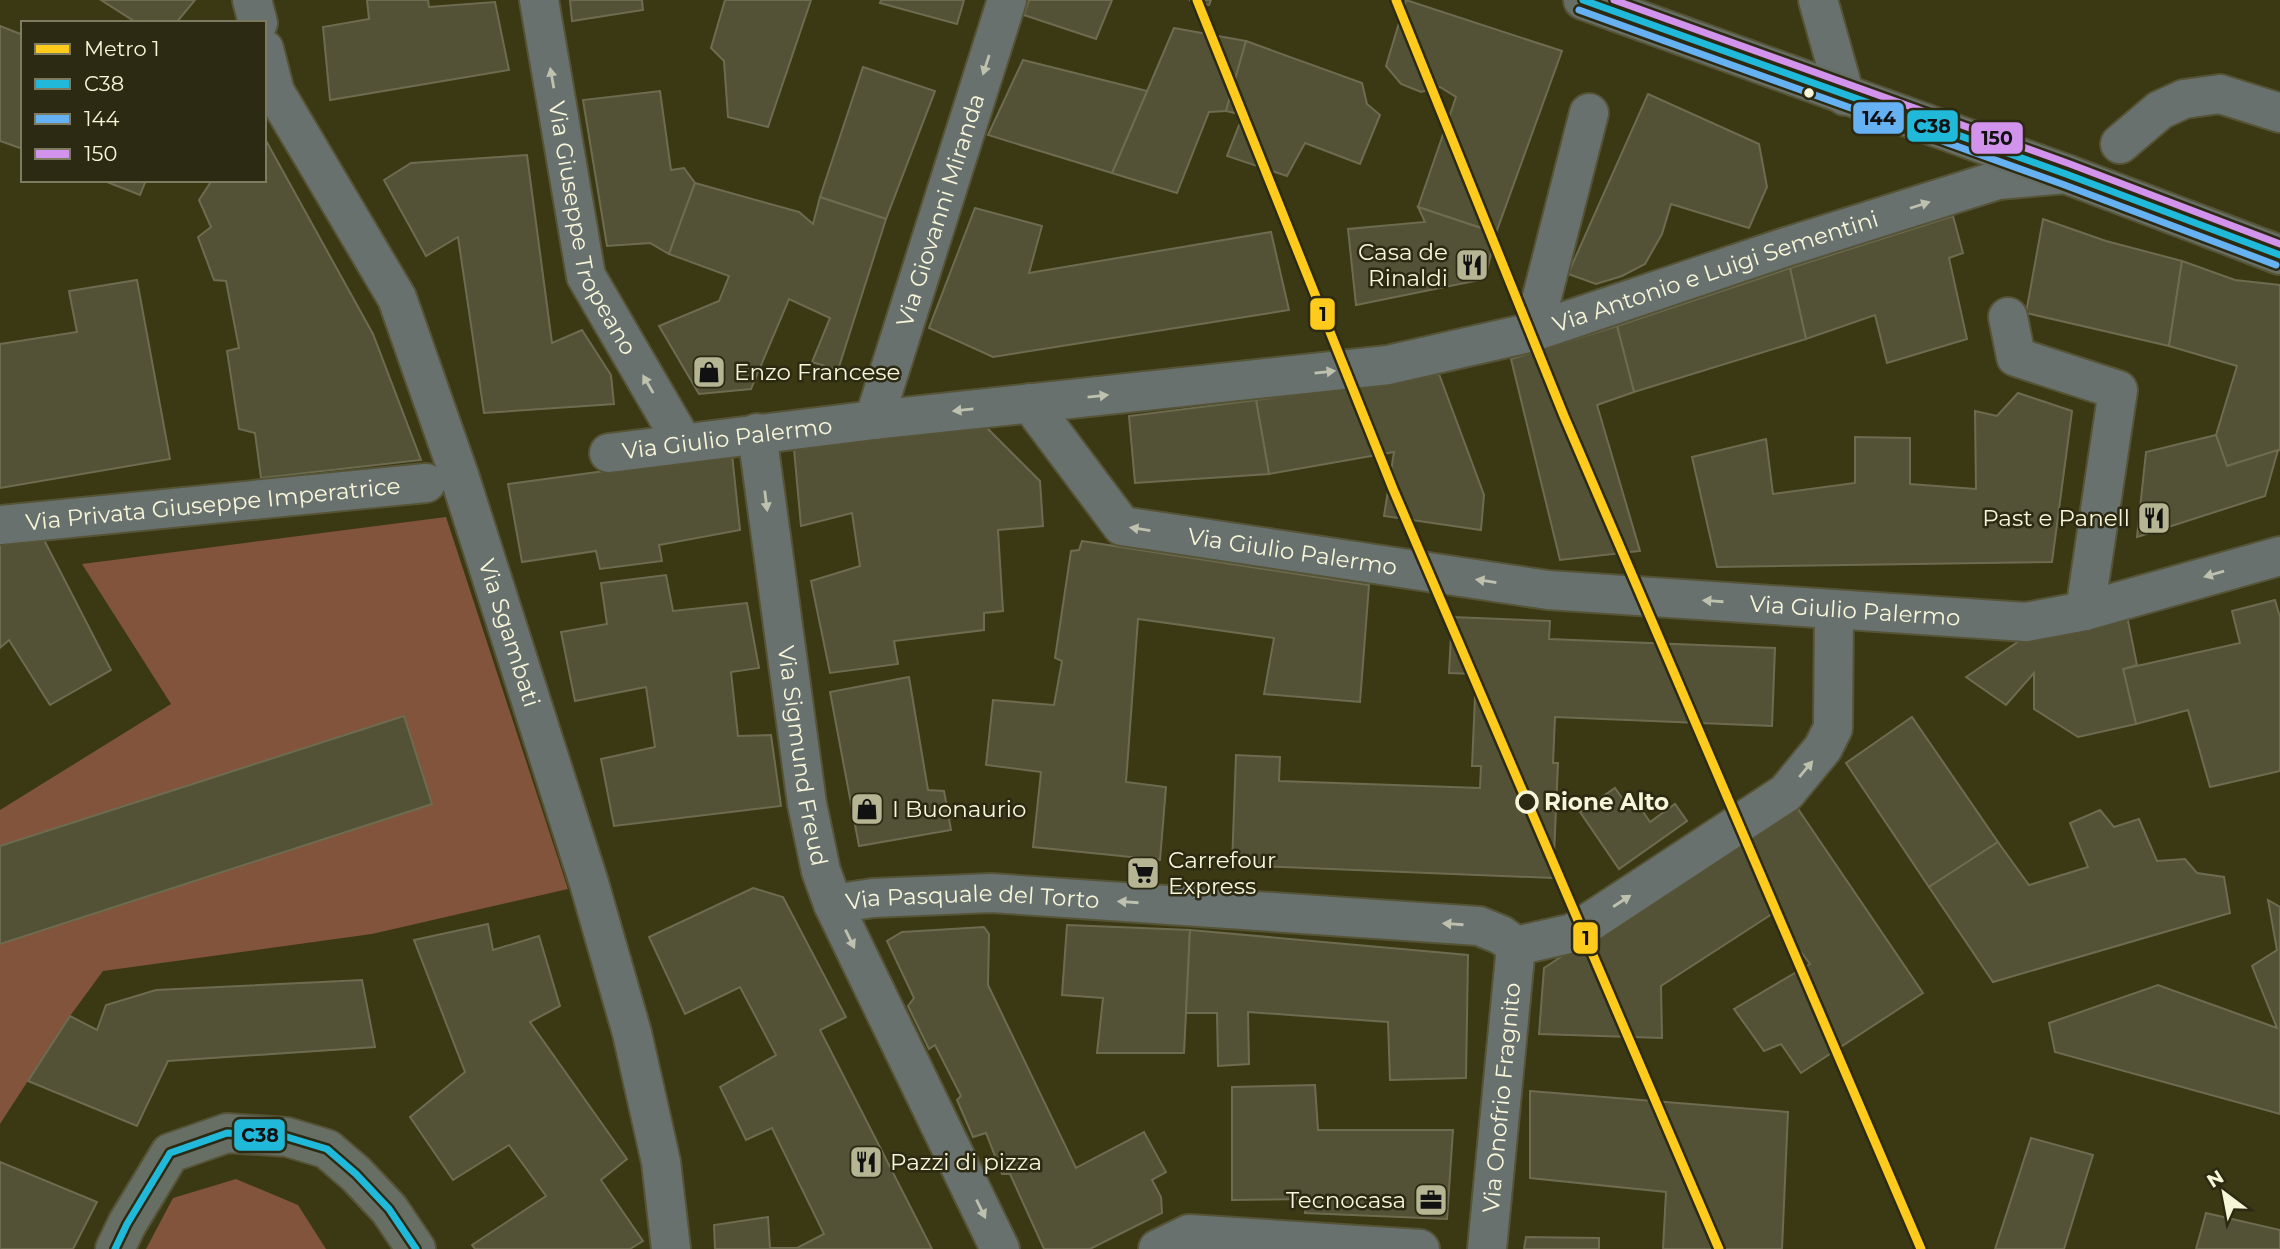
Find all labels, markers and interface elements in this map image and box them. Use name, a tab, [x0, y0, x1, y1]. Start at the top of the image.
legend	[21, 21, 266, 182]
text: Metro 1	[84, 36, 160, 61]
one-way arrow	[981, 55, 991, 76]
one-way arrow	[546, 67, 557, 89]
text: C38	[84, 71, 124, 96]
unlabelled marker	[1802, 86, 1816, 100]
street label: Via Giovanni Miranda	[890, 90, 990, 330]
street label: Via Giuseppe Tropeano	[542, 99, 643, 360]
line badge: 144	[1852, 101, 1905, 135]
text: 144	[84, 106, 119, 131]
text: 144	[1862, 107, 1896, 130]
line badge: C38	[1906, 109, 1959, 143]
text: C38	[1913, 115, 1951, 138]
line badge: 150	[1970, 121, 2024, 155]
text: 150	[1981, 127, 2013, 150]
text: 150	[84, 141, 117, 166]
one-way arrow	[1909, 199, 1930, 210]
street label: Via Antonio e Luigi Sementini	[1549, 205, 1882, 338]
place label: Casa de Rinaldi	[1358, 238, 1448, 292]
restaurant icon: Casa de Rinaldi	[1453, 246, 1491, 284]
line badge: 1	[1309, 297, 1336, 331]
text: 1	[1319, 303, 1327, 326]
shop icon: Enzo Francese	[690, 353, 728, 391]
place label: Enzo Francese	[734, 358, 900, 386]
one-way arrow	[1314, 366, 1336, 377]
one-way arrow	[642, 374, 655, 393]
one-way arrow	[1088, 390, 1110, 401]
one-way arrow	[951, 405, 973, 416]
street label: Via Giulio Palermo	[620, 411, 834, 465]
street label: Via Privata Giuseppe Imperatrice	[24, 472, 402, 536]
one-way arrow	[760, 490, 771, 512]
restaurant icon: Past e Panell	[2135, 499, 2173, 537]
place label: Past e Panell	[1982, 504, 2130, 532]
street label: Via Giulio Palermo	[1186, 522, 1399, 581]
one-way arrow	[1129, 523, 1151, 534]
street label: Via Sgambati	[473, 555, 546, 710]
one-way arrow	[2203, 570, 2224, 580]
one-way arrow	[1475, 575, 1497, 586]
street label: Via Giulio Palermo	[1749, 590, 1961, 632]
one-way arrow	[1702, 595, 1724, 606]
street label: Via Sigmund Freud	[772, 644, 834, 869]
one-way arrow	[1799, 760, 1814, 778]
place label: Rione Alto	[1544, 788, 1669, 816]
shop icon: I Buonaurio	[848, 790, 886, 828]
marker: Rione Alto	[1516, 791, 1538, 813]
place label: I Buonaurio	[892, 795, 1026, 823]
place label: Carrefour Express	[1168, 846, 1276, 900]
supermarket icon: Carrefour Express	[1124, 854, 1162, 892]
street label: Via Pasquale del Torto	[844, 879, 1100, 916]
one-way arrow	[1613, 894, 1632, 907]
one-way arrow	[1117, 896, 1139, 907]
one-way arrow	[1442, 918, 1464, 929]
line badge: 1	[1572, 921, 1599, 955]
text: 1	[1582, 927, 1590, 950]
one-way arrow	[845, 928, 856, 949]
street label: Via Onofrio Fragnito	[1477, 981, 1526, 1214]
line badge: C38	[233, 1118, 286, 1152]
text: C38	[241, 1124, 279, 1147]
restaurant icon: Pazzi di pizza	[847, 1143, 885, 1181]
place label: Pazzi di pizza	[890, 1148, 1042, 1176]
north arrow	[2189, 1158, 2259, 1228]
text: N	[2203, 1165, 2228, 1193]
office icon: Tecnocasa	[1412, 1181, 1450, 1219]
place label: Tecnocasa	[1286, 1186, 1406, 1214]
one-way arrow	[976, 1199, 987, 1219]

